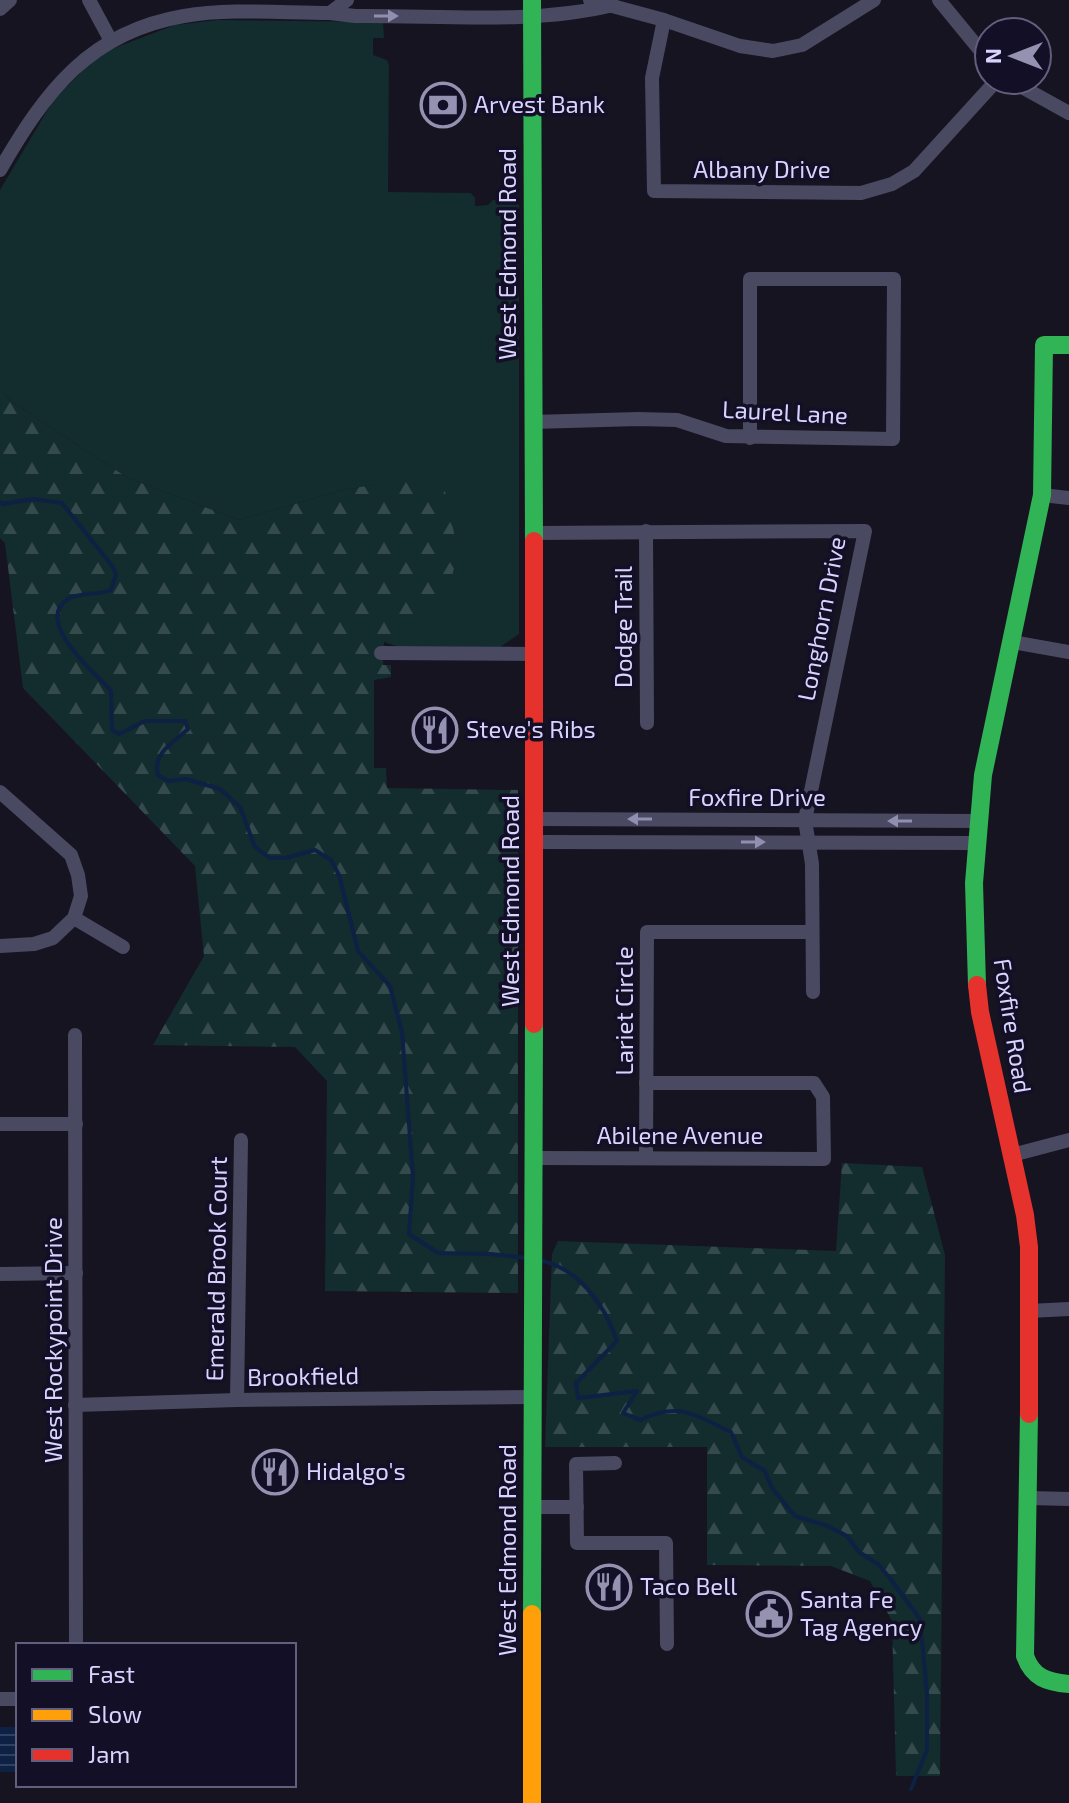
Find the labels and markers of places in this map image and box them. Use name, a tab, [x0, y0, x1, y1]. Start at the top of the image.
bank icon: Arvest Bank	[419, 81, 467, 129]
place label: Arvest Bank	[474, 89, 605, 118]
restaurant icon: Steve's Ribs	[411, 706, 459, 754]
place label: Steve's Ribs	[466, 714, 596, 743]
restaurant icon: Hidalgo's	[251, 1448, 299, 1496]
place label: Hidalgo's	[306, 1456, 406, 1485]
restaurant icon: Taco Bell	[585, 1563, 633, 1611]
place label: Taco Bell	[640, 1571, 737, 1600]
place label: Santa Fe Tag Agency	[800, 1584, 923, 1641]
public building icon: Santa Fe Tag Agency	[745, 1590, 793, 1638]

